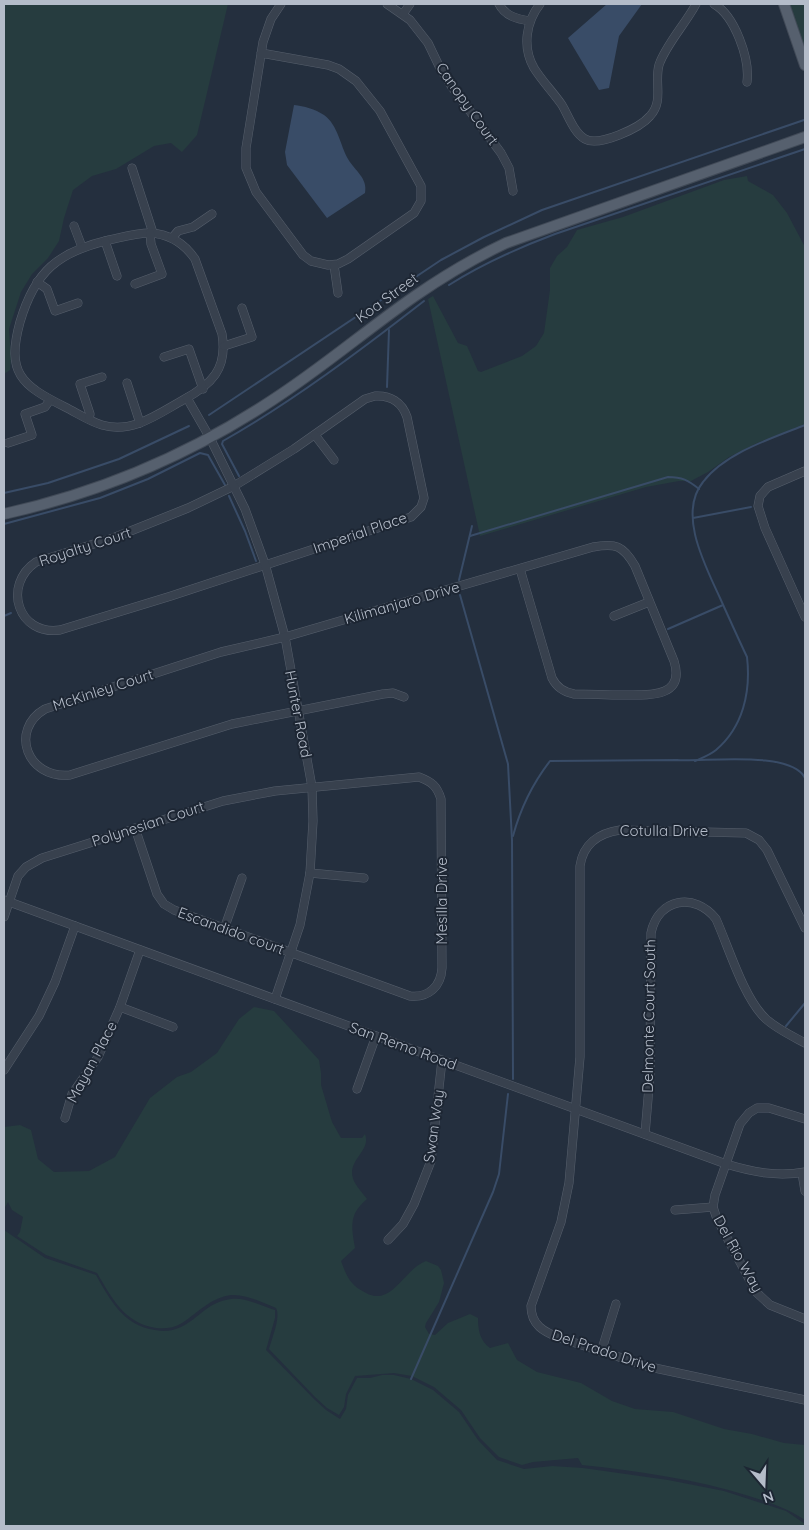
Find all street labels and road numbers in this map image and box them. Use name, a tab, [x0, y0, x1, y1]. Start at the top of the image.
street label: Canopy Court	[432, 59, 503, 149]
street label: Koa Street	[352, 268, 422, 327]
street label: Imperial Place	[310, 508, 409, 558]
street label: Royalty Court	[36, 523, 133, 570]
street label: Kilimanjaro Drive	[342, 577, 462, 628]
street label: McKinley Court	[50, 664, 156, 715]
street label: Hunter Road	[281, 669, 316, 759]
street label: Polynesian Court	[89, 796, 206, 851]
street label: Cotulla Drive	[620, 821, 708, 840]
street label: Mesilla Drive	[432, 857, 451, 945]
street label: Escandido court	[175, 902, 287, 959]
street label: Delmonte Court South	[638, 939, 659, 1093]
street label: San Remo Road	[347, 1017, 459, 1074]
street label: Mayan Place	[62, 1018, 121, 1106]
street label: Swan Way	[419, 1088, 448, 1164]
street label: Del Rio Way	[709, 1212, 767, 1296]
street label: Del Prado Drive	[549, 1325, 659, 1376]

